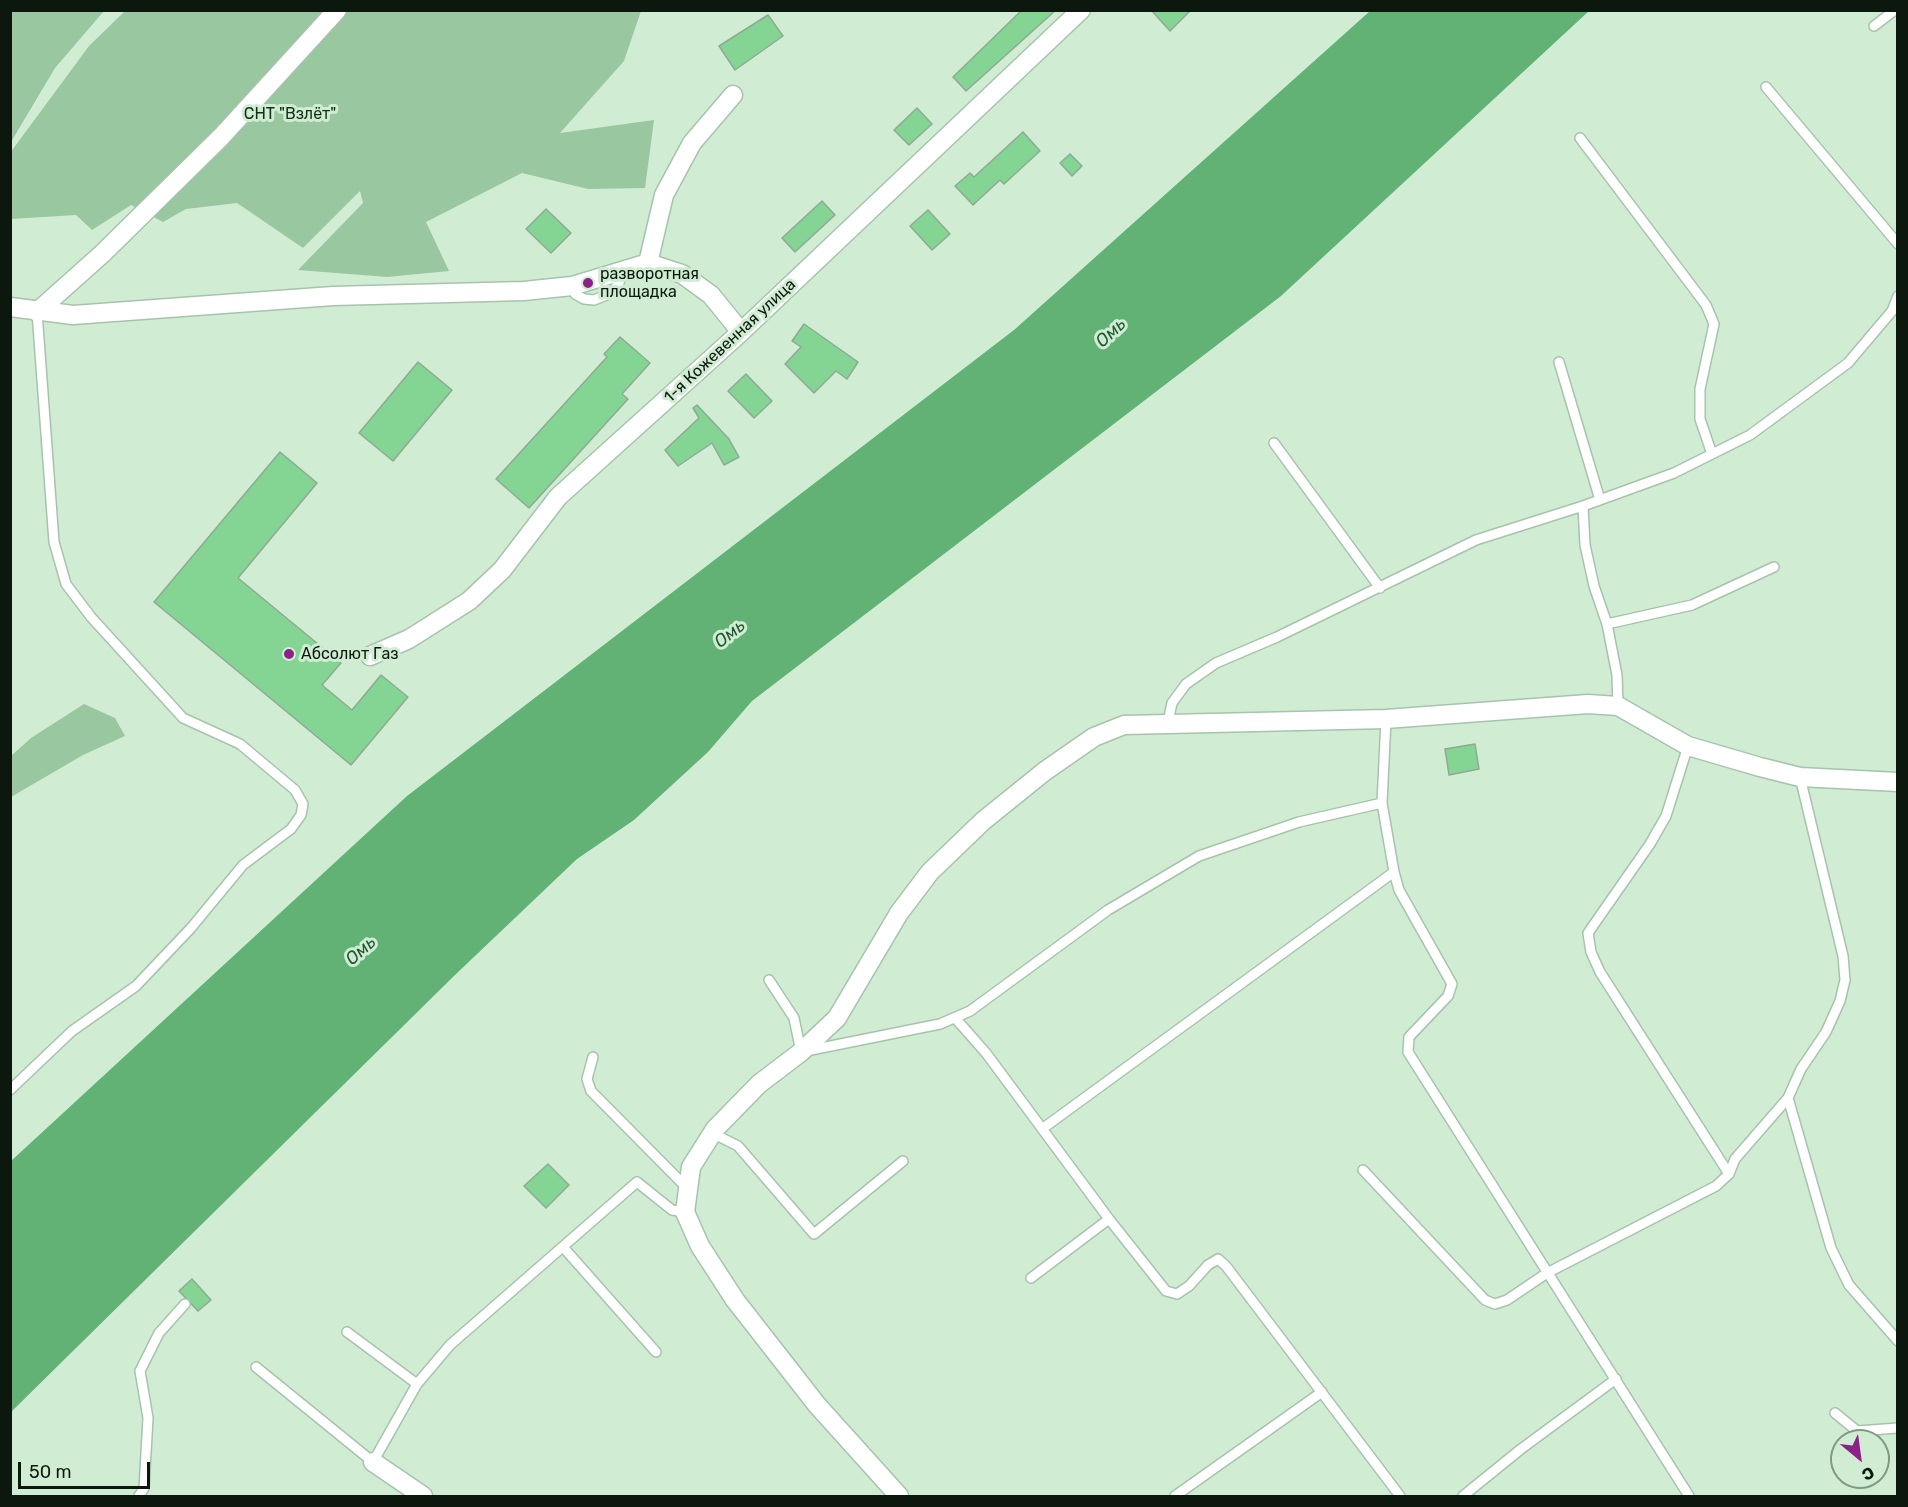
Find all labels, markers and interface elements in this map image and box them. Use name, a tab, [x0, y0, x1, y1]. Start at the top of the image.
park label: СНТ "Взлёт"	[244, 104, 336, 124]
place label: разворотная площадка	[600, 264, 699, 302]
street label: 1-я Кожевенная улица	[660, 275, 800, 407]
marker: разворотная площадка	[581, 276, 595, 290]
water label: Омь	[1091, 314, 1131, 352]
water label: Омь	[710, 615, 750, 653]
place label: Абсолют Газ	[301, 644, 398, 664]
marker: Абсолют Газ	[282, 647, 296, 661]
water label: Омь	[341, 932, 381, 970]
north arrow	[1830, 1429, 1890, 1489]
scale bar	[21, 1450, 153, 1488]
text: 50 m	[29, 1461, 72, 1483]
text: С	[1858, 1462, 1878, 1484]

